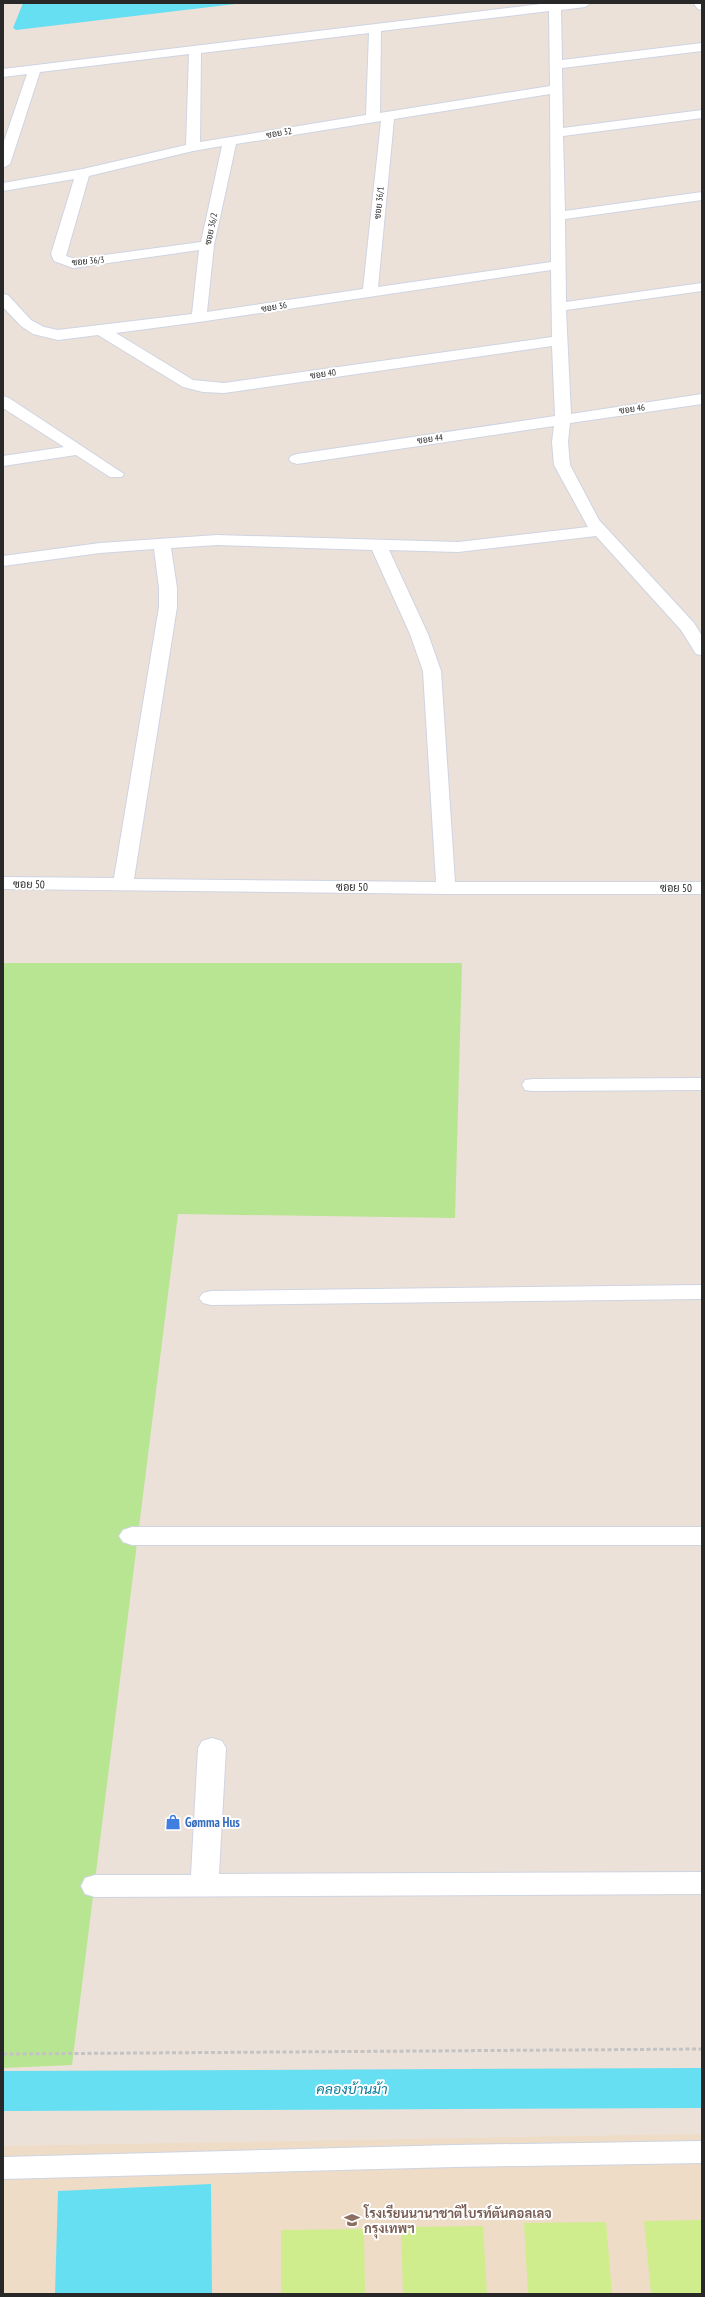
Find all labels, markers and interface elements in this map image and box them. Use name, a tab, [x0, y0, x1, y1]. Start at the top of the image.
street label: ซอย 32	[265, 125, 293, 140]
street label: ซอย 36/1	[371, 186, 386, 220]
street label: ซอย 36/2	[202, 212, 219, 246]
street label: ซอย 36/3	[71, 254, 105, 267]
street label: ซอย 36	[260, 299, 288, 314]
street label: ซอย 40	[309, 366, 337, 381]
street label: ซอย 46	[618, 401, 646, 416]
street label: ซอย 44	[416, 431, 444, 446]
street label: ซอย 50	[13, 877, 45, 891]
street label: ซอย 50	[336, 880, 368, 894]
street label: ซอย 50	[660, 881, 692, 895]
shop icon: Gømma Hus	[164, 1813, 182, 1831]
place label: Gømma Hus	[185, 1814, 240, 1831]
water label: คลองบ้านม้า	[316, 2080, 388, 2098]
place label: โรงเรียนนานาชาติไบรท์ตันคอลเลจ กรุงเทพฯ	[363, 2204, 552, 2239]
school or university icon: โรงเรียนนานาชาติไบรท์ตันคอลเลจ กรุงเทพฯ	[343, 2211, 361, 2229]

